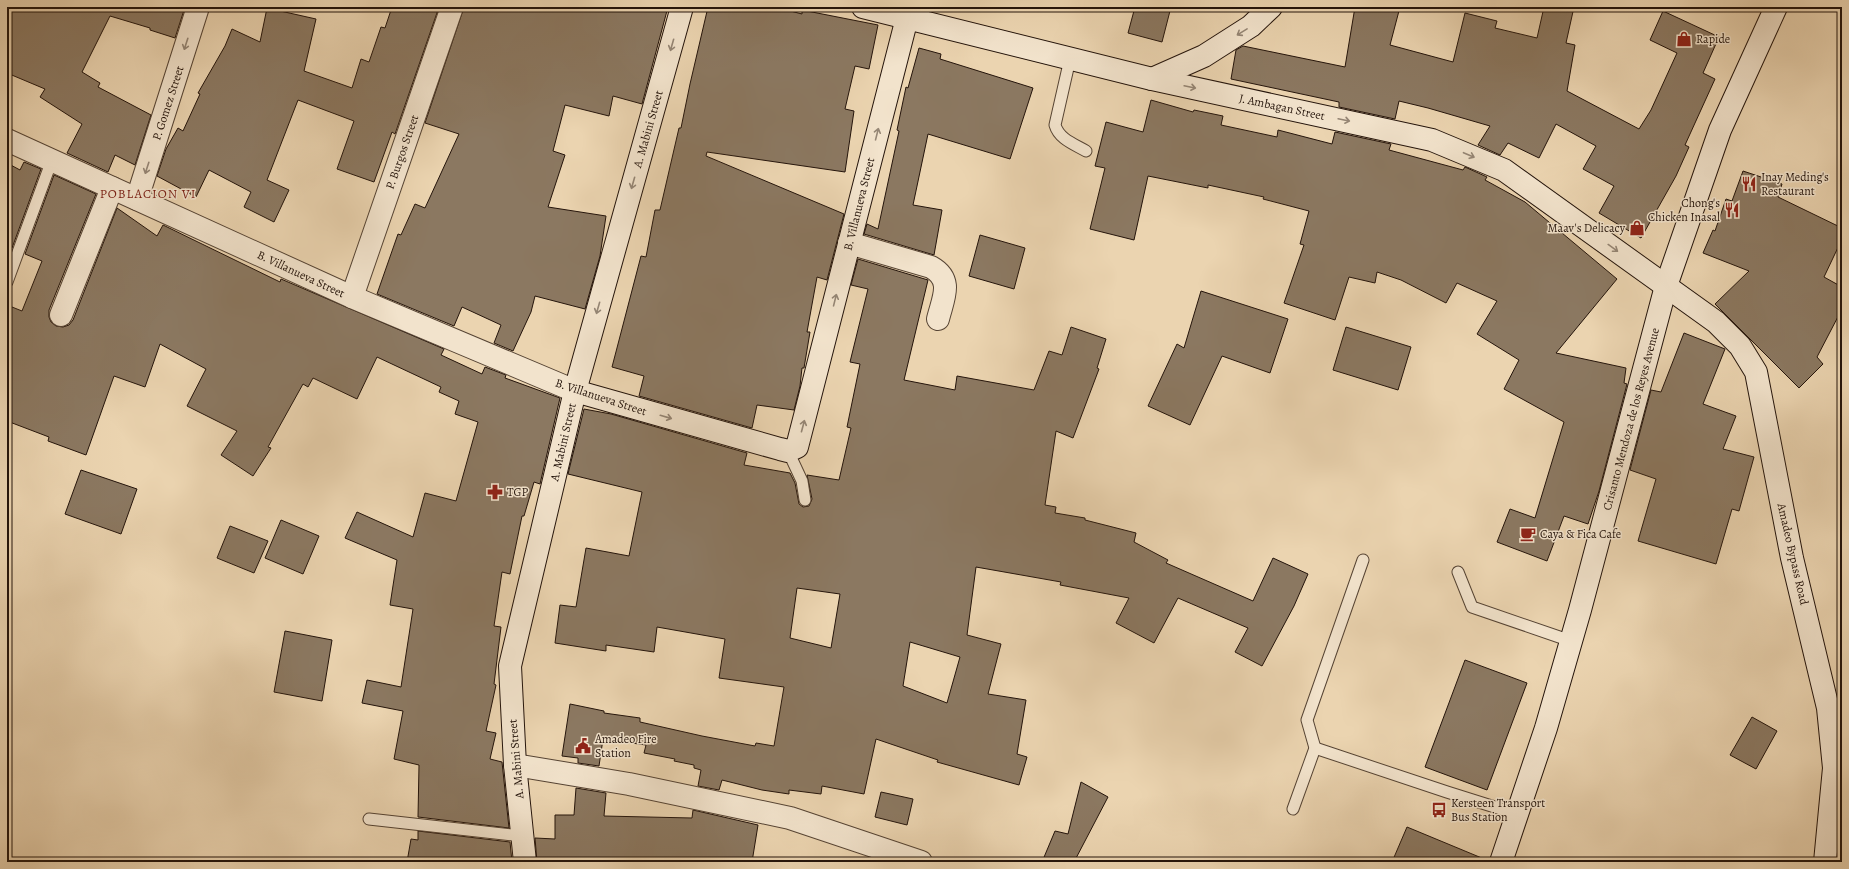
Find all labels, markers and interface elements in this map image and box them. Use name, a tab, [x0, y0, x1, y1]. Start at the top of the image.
one-way arrow	[1236, 29, 1248, 37]
shop icon: Rapide	[1675, 30, 1693, 48]
place label: Rapide	[1696, 31, 1730, 47]
one-way arrow	[182, 38, 189, 51]
one-way arrow	[668, 38, 675, 51]
street label: P. Gomez Street	[148, 64, 188, 142]
one-way arrow	[1183, 83, 1196, 91]
street label: A. Mabini Street	[629, 88, 667, 171]
street label: J. Ambagan Street	[1238, 90, 1326, 124]
street label: P. Burgos Street	[382, 113, 422, 191]
one-way arrow	[1338, 116, 1351, 124]
one-way arrow	[874, 127, 881, 140]
one-way arrow	[1463, 152, 1475, 160]
street label: B. Villanueva Street	[840, 156, 878, 252]
one-way arrow	[143, 161, 150, 174]
place label: Inay Meding's Restaurant	[1761, 169, 1829, 199]
restaurant icon: Inay Meding's Restaurant	[1740, 175, 1758, 193]
one-way arrow	[629, 176, 636, 189]
district label: POBLACION VI	[100, 185, 196, 202]
place label: Chong's Chicken Inasal	[1648, 195, 1720, 225]
restaurant icon: Chong's Chicken Inasal	[1723, 201, 1741, 219]
shop icon: Maav's Delicacy	[1628, 219, 1646, 237]
place label: Maav's Delicacy	[1548, 220, 1626, 236]
one-way arrow	[1607, 244, 1618, 252]
street label: B. Villanueva Street	[254, 247, 348, 301]
one-way arrow	[832, 294, 839, 307]
one-way arrow	[594, 302, 601, 315]
street label: Crisanto Mendoza de los Reyes Avenue	[1599, 326, 1663, 512]
street label: B. Villanueva Street	[553, 375, 649, 419]
street label: A. Mabini Street	[546, 401, 580, 484]
one-way arrow	[659, 414, 672, 421]
one-way arrow	[800, 420, 807, 433]
pharmacy icon: TGP	[486, 483, 504, 501]
place label: TGP	[507, 484, 528, 500]
street label: Amadeo Bypass Road	[1773, 501, 1813, 607]
cafe icon: Caya & Fica Cafe	[1519, 525, 1537, 543]
place label: Caya & Fica Cafe	[1540, 526, 1621, 542]
street label: A. Mabini Street	[505, 719, 528, 800]
place label: Amadeo Fire Station	[594, 731, 657, 761]
public building icon: Amadeo Fire Station	[574, 737, 592, 755]
place label: Kersteen Transport Bus Station	[1451, 795, 1545, 825]
bus stop icon: Kersteen Transport Bus Station	[1430, 801, 1448, 819]

